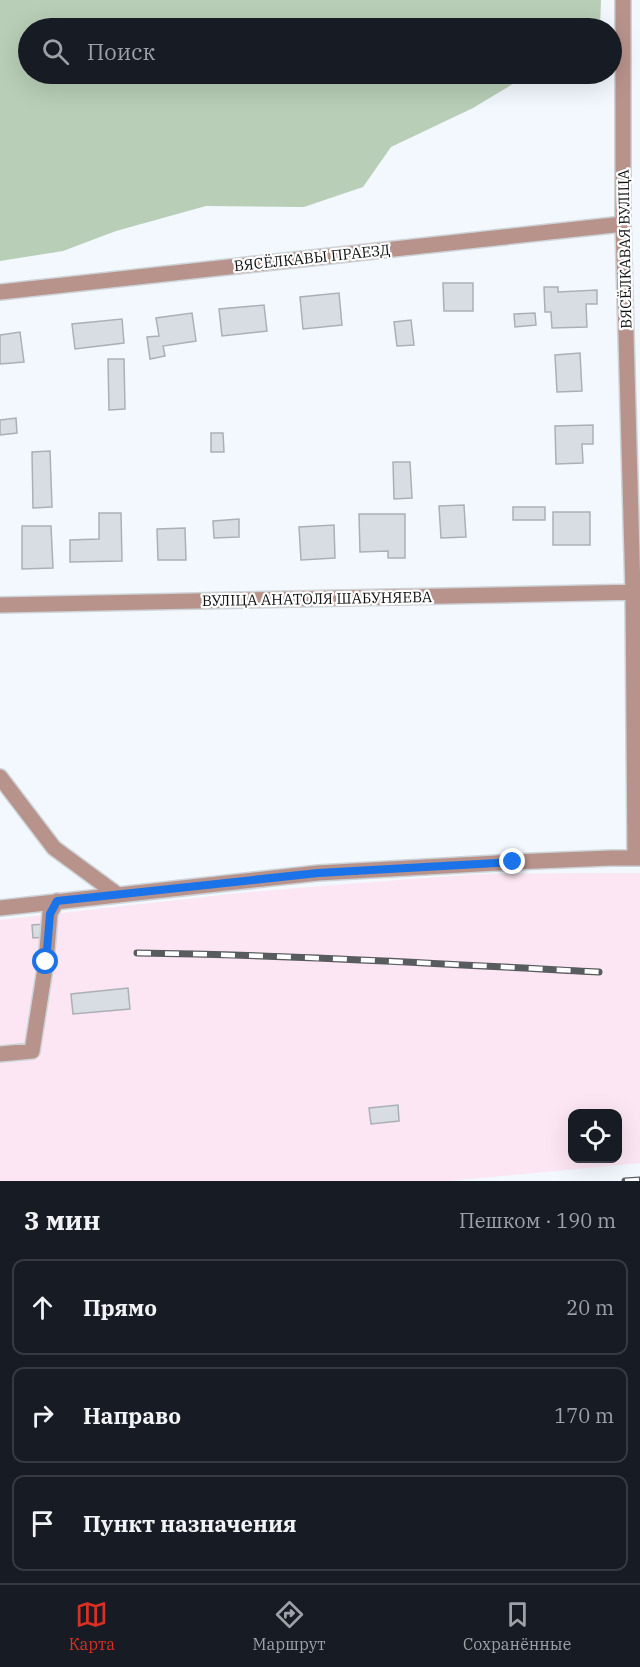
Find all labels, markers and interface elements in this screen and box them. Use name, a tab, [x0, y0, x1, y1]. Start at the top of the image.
search box	[18, 18, 622, 84]
icon: search	[39, 35, 72, 68]
text: Поиск	[87, 37, 155, 66]
street label: ВЯСЁЛКАВАЯ ВУЛІЦА	[614, 168, 635, 329]
street label: ВЯСЁЛКАВЫ ПРАЕЗД	[233, 240, 391, 275]
street label: ВУЛІЦА АНАТОЛЯ ШАБУНЯЕВА	[202, 587, 433, 610]
route end	[499, 848, 525, 874]
route start	[32, 948, 58, 974]
map controls	[568, 1109, 622, 1163]
button: locate	[568, 1109, 622, 1163]
text: 3 мин	[24, 1203, 100, 1237]
text: Пешком · 190 m	[459, 1207, 616, 1234]
icon: ahead	[26, 1291, 59, 1324]
text: Прямо	[83, 1293, 157, 1322]
text: 20 m	[566, 1294, 614, 1321]
icon: right	[26, 1399, 59, 1432]
text: Направо	[83, 1401, 181, 1430]
text: 170 m	[554, 1402, 614, 1429]
icon: arrive	[26, 1507, 59, 1540]
text: Пункт назначения	[83, 1509, 297, 1538]
tab: Карта	[69, 1598, 115, 1654]
tab: Маршрут	[252, 1598, 326, 1654]
tab: Сохранённые	[463, 1598, 571, 1654]

